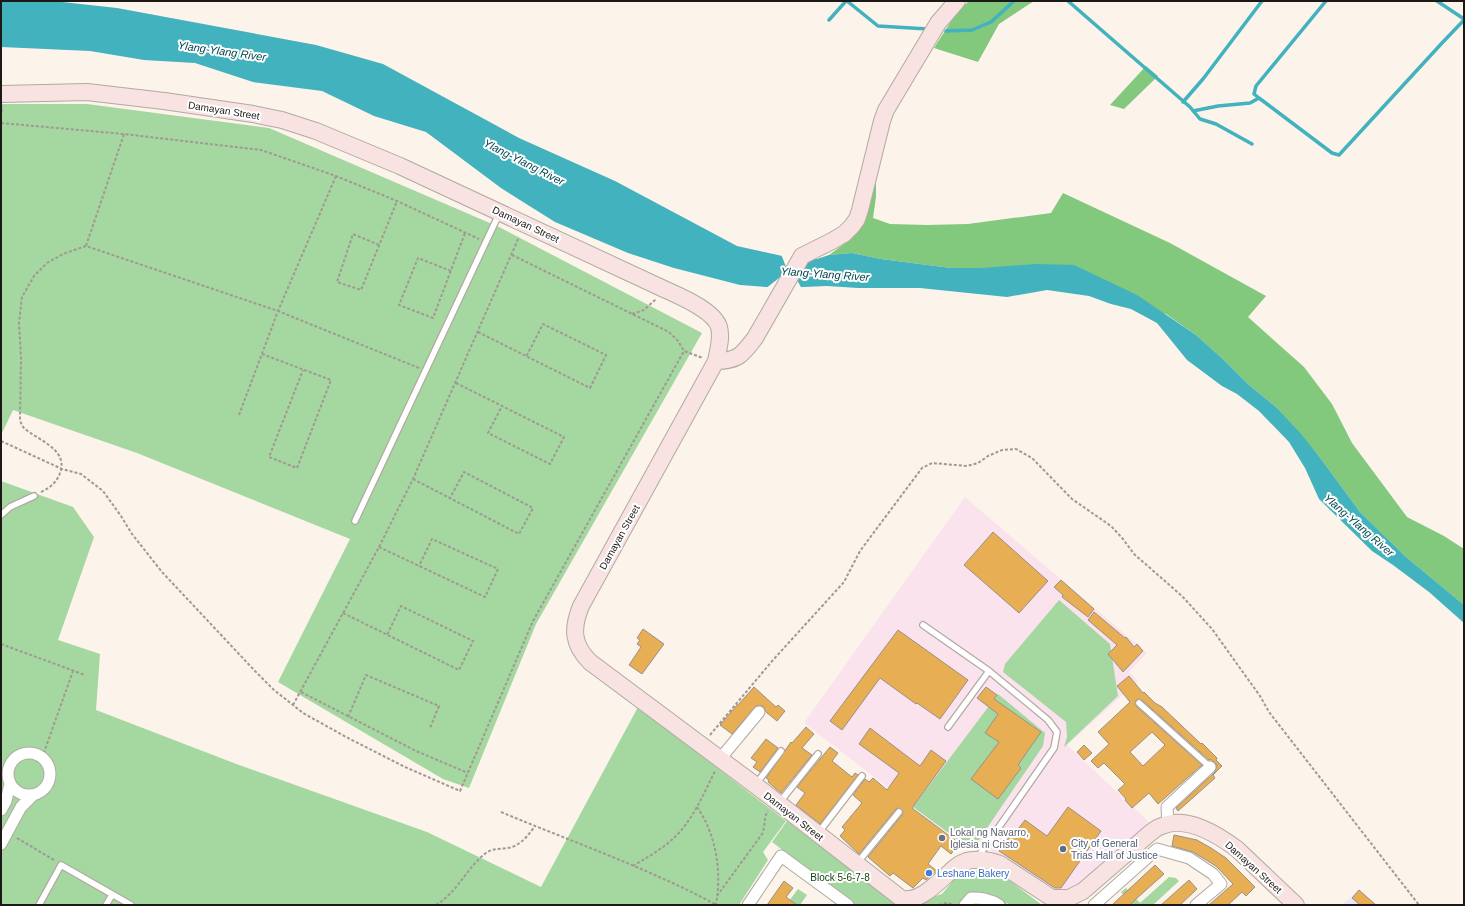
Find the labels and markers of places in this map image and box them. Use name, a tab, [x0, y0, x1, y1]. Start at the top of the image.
place label: Lokal ng Navarro, Iglesia ni Cristo	[950, 827, 1029, 850]
marker: Lokal ng Navarro, Iglesia ni Cristo	[937, 833, 947, 843]
place label: City of General Trias Hall of Justice	[1071, 838, 1158, 861]
marker: City of General Trias Hall of Justice	[1058, 844, 1068, 854]
marker: Leshane Bakery	[924, 868, 934, 878]
place label: Leshane Bakery	[937, 868, 1009, 879]

